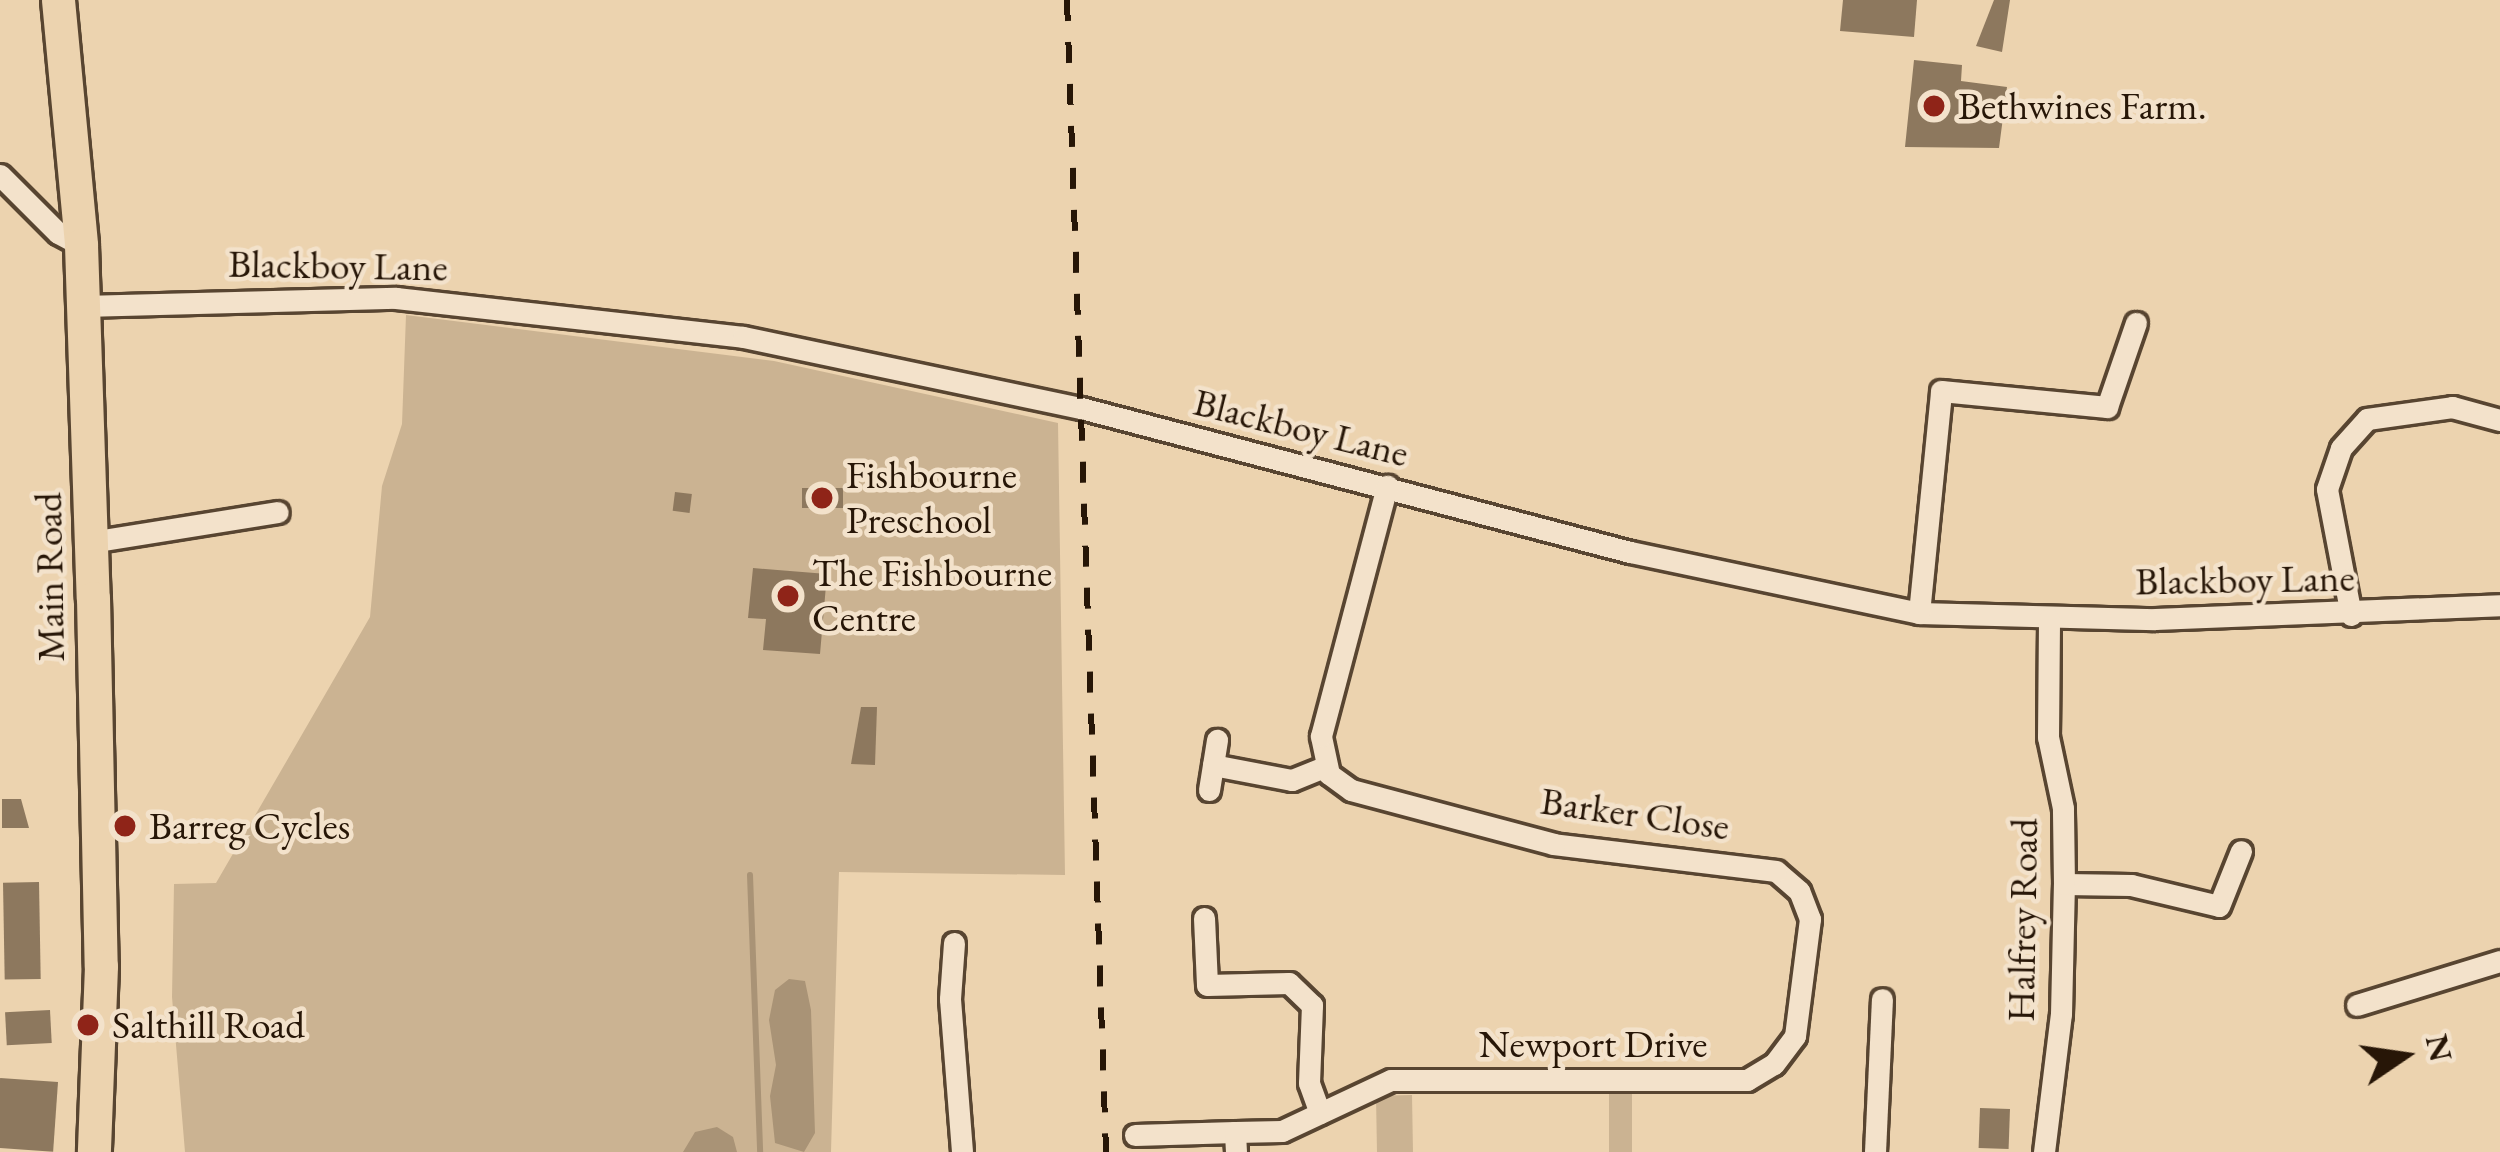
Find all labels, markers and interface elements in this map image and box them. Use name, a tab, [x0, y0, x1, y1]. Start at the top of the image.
place label: Bethwines Farm.	[1958, 83, 2207, 129]
marker: Bethwines Farm.	[1921, 93, 1947, 119]
street label: Blackboy Lane	[228, 241, 448, 291]
street label: Blackboy Lane	[1189, 379, 1413, 477]
place label: Fishbourne Preschool	[846, 453, 1017, 544]
marker: Fishbourne Preschool	[809, 485, 835, 511]
street label: Main Road	[25, 492, 75, 662]
place label: The Fishbourne Centre	[812, 551, 1052, 642]
street label: Blackboy Lane	[2135, 555, 2355, 605]
marker: The Fishbourne Centre	[775, 583, 801, 609]
street label: Barker Close	[1538, 778, 1732, 850]
place label: Barreg Cycles	[149, 803, 350, 849]
marker: Barreg Cycles	[112, 813, 138, 839]
street label: Halfrey Road	[1998, 818, 2048, 1022]
north arrow	[2344, 996, 2464, 1116]
place label: Salthill Road	[112, 1002, 305, 1048]
marker: Salthill Road	[75, 1012, 101, 1038]
street label: Newport Drive	[1479, 1021, 1707, 1067]
text: N	[2416, 1030, 2464, 1066]

